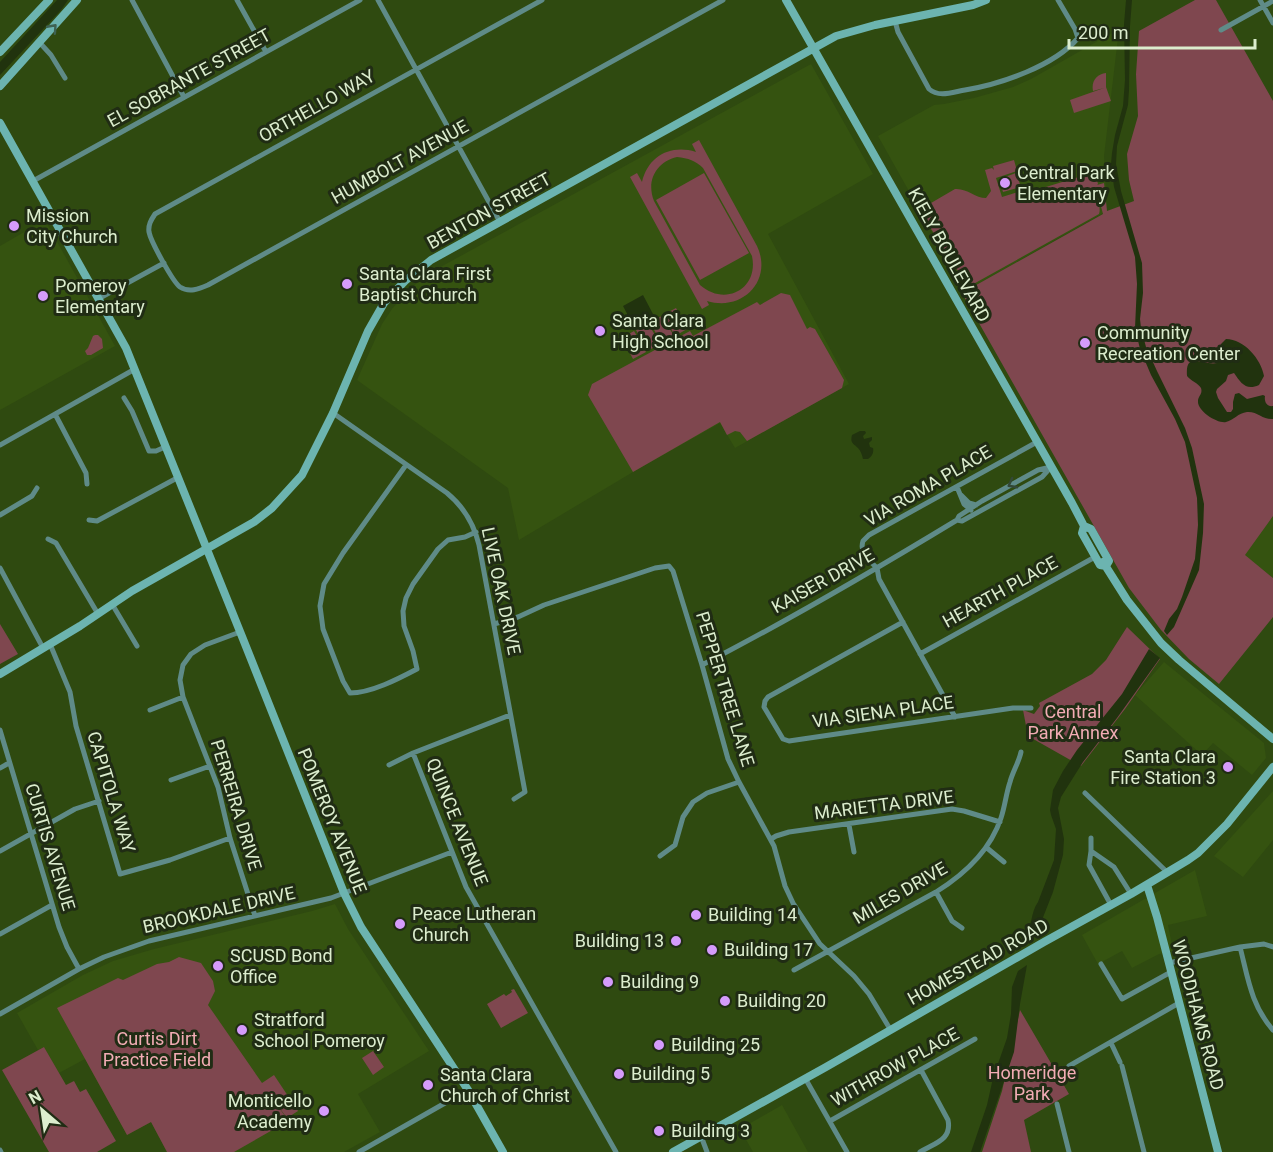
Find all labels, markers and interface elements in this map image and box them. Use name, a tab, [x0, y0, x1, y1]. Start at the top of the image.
scale bar	[1069, 12, 1255, 50]
text: 200 m	[1078, 22, 1129, 43]
one-way arrow	[46, 24, 57, 35]
street label: EL SOBRANTE STREET	[103, 24, 274, 131]
street label: ORTHELLO WAY	[255, 65, 379, 146]
street label: HUMBOLT AVENUE	[328, 115, 472, 208]
place label: Central Park Elementary	[1017, 162, 1116, 204]
street label: BENTON STREET	[423, 168, 554, 253]
marker: Central Park Elementary	[998, 176, 1012, 190]
street label: KIELY BOULEVARD	[904, 184, 995, 325]
place label: Mission City Church	[26, 205, 118, 247]
marker: Mission City Church	[7, 219, 21, 233]
place label: Santa Clara First Baptist Church	[359, 263, 491, 305]
place label: Pomeroy Elementary	[55, 275, 145, 317]
marker: Santa Clara First Baptist Church	[340, 277, 354, 291]
marker: Pomeroy Elementary	[36, 289, 50, 303]
place label: Santa Clara High School	[612, 310, 709, 352]
place label: Community Recreation Center	[1097, 322, 1240, 364]
marker: Santa Clara High School	[593, 324, 607, 338]
marker: Community Recreation Center	[1078, 336, 1092, 350]
street label: VIA ROMA PLACE	[861, 441, 995, 530]
one-way arrow	[1008, 477, 1019, 488]
street label: LIVE OAK DRIVE	[478, 525, 525, 657]
street label: KAISER DRIVE	[768, 544, 878, 617]
street label: HEARTH PLACE	[939, 551, 1061, 632]
street label: PEPPER TREE LANE	[692, 609, 759, 769]
street label: VIA SIENA PLACE	[811, 691, 955, 732]
park label: Central Park Annex	[1028, 701, 1118, 743]
street label: CAPITOLA WAY	[83, 729, 140, 855]
street label: PERREIRA DRIVE	[207, 737, 266, 873]
street label: POMEROY AVENUE	[294, 745, 371, 897]
place label: Santa Clara Fire Station 3	[1110, 746, 1216, 788]
street label: QUINCE AVENUE	[422, 755, 493, 889]
marker: Santa Clara Fire Station 3	[1221, 760, 1235, 774]
street label: CURTIS AVENUE	[21, 781, 80, 913]
street label: MARIETTA DRIVE	[813, 786, 955, 823]
street label: MILES DRIVE	[849, 857, 951, 928]
street label: BROOKDALE DRIVE	[141, 882, 297, 937]
place label: Peace Lutheran Church	[412, 903, 536, 945]
place label: Building 14	[708, 904, 797, 925]
marker: Building 14	[689, 908, 703, 922]
street label: HOMESTEAD ROAD	[904, 914, 1052, 1009]
marker: Peace Lutheran Church	[393, 917, 407, 931]
place label: Building 13	[575, 930, 664, 951]
marker: Building 13	[669, 934, 683, 948]
street label: WOODHAMS ROAD	[1168, 937, 1229, 1092]
place label: Building 17	[724, 939, 813, 960]
marker: Building 17	[705, 943, 719, 957]
place label: SCUSD Bond Office	[230, 945, 333, 987]
marker: SCUSD Bond Office	[211, 959, 225, 973]
place label: Building 9	[620, 971, 699, 992]
marker: Building 9	[601, 975, 615, 989]
place label: Building 20	[737, 990, 826, 1011]
marker: Building 20	[718, 994, 732, 1008]
place label: Stratford School Pomeroy	[254, 1009, 385, 1051]
marker: Stratford School Pomeroy	[235, 1023, 249, 1037]
street label: WITHROW PLACE	[827, 1023, 962, 1110]
park label: Curtis Dirt Practice Field	[103, 1028, 211, 1070]
place label: Building 25	[671, 1034, 760, 1055]
marker: Building 25	[652, 1038, 666, 1052]
park label: Homeridge Park	[988, 1062, 1076, 1104]
place label: Building 5	[631, 1063, 710, 1084]
place label: Santa Clara Church of Christ	[440, 1064, 570, 1106]
marker: Building 5	[612, 1067, 626, 1081]
marker: Santa Clara Church of Christ	[421, 1078, 435, 1092]
north arrow	[12, 1080, 72, 1140]
text: N	[25, 1086, 45, 1108]
place label: Monticello Academy	[228, 1090, 312, 1132]
marker: Monticello Academy	[317, 1104, 331, 1118]
place label: Building 3	[671, 1120, 750, 1141]
marker: Building 3	[652, 1124, 666, 1138]

